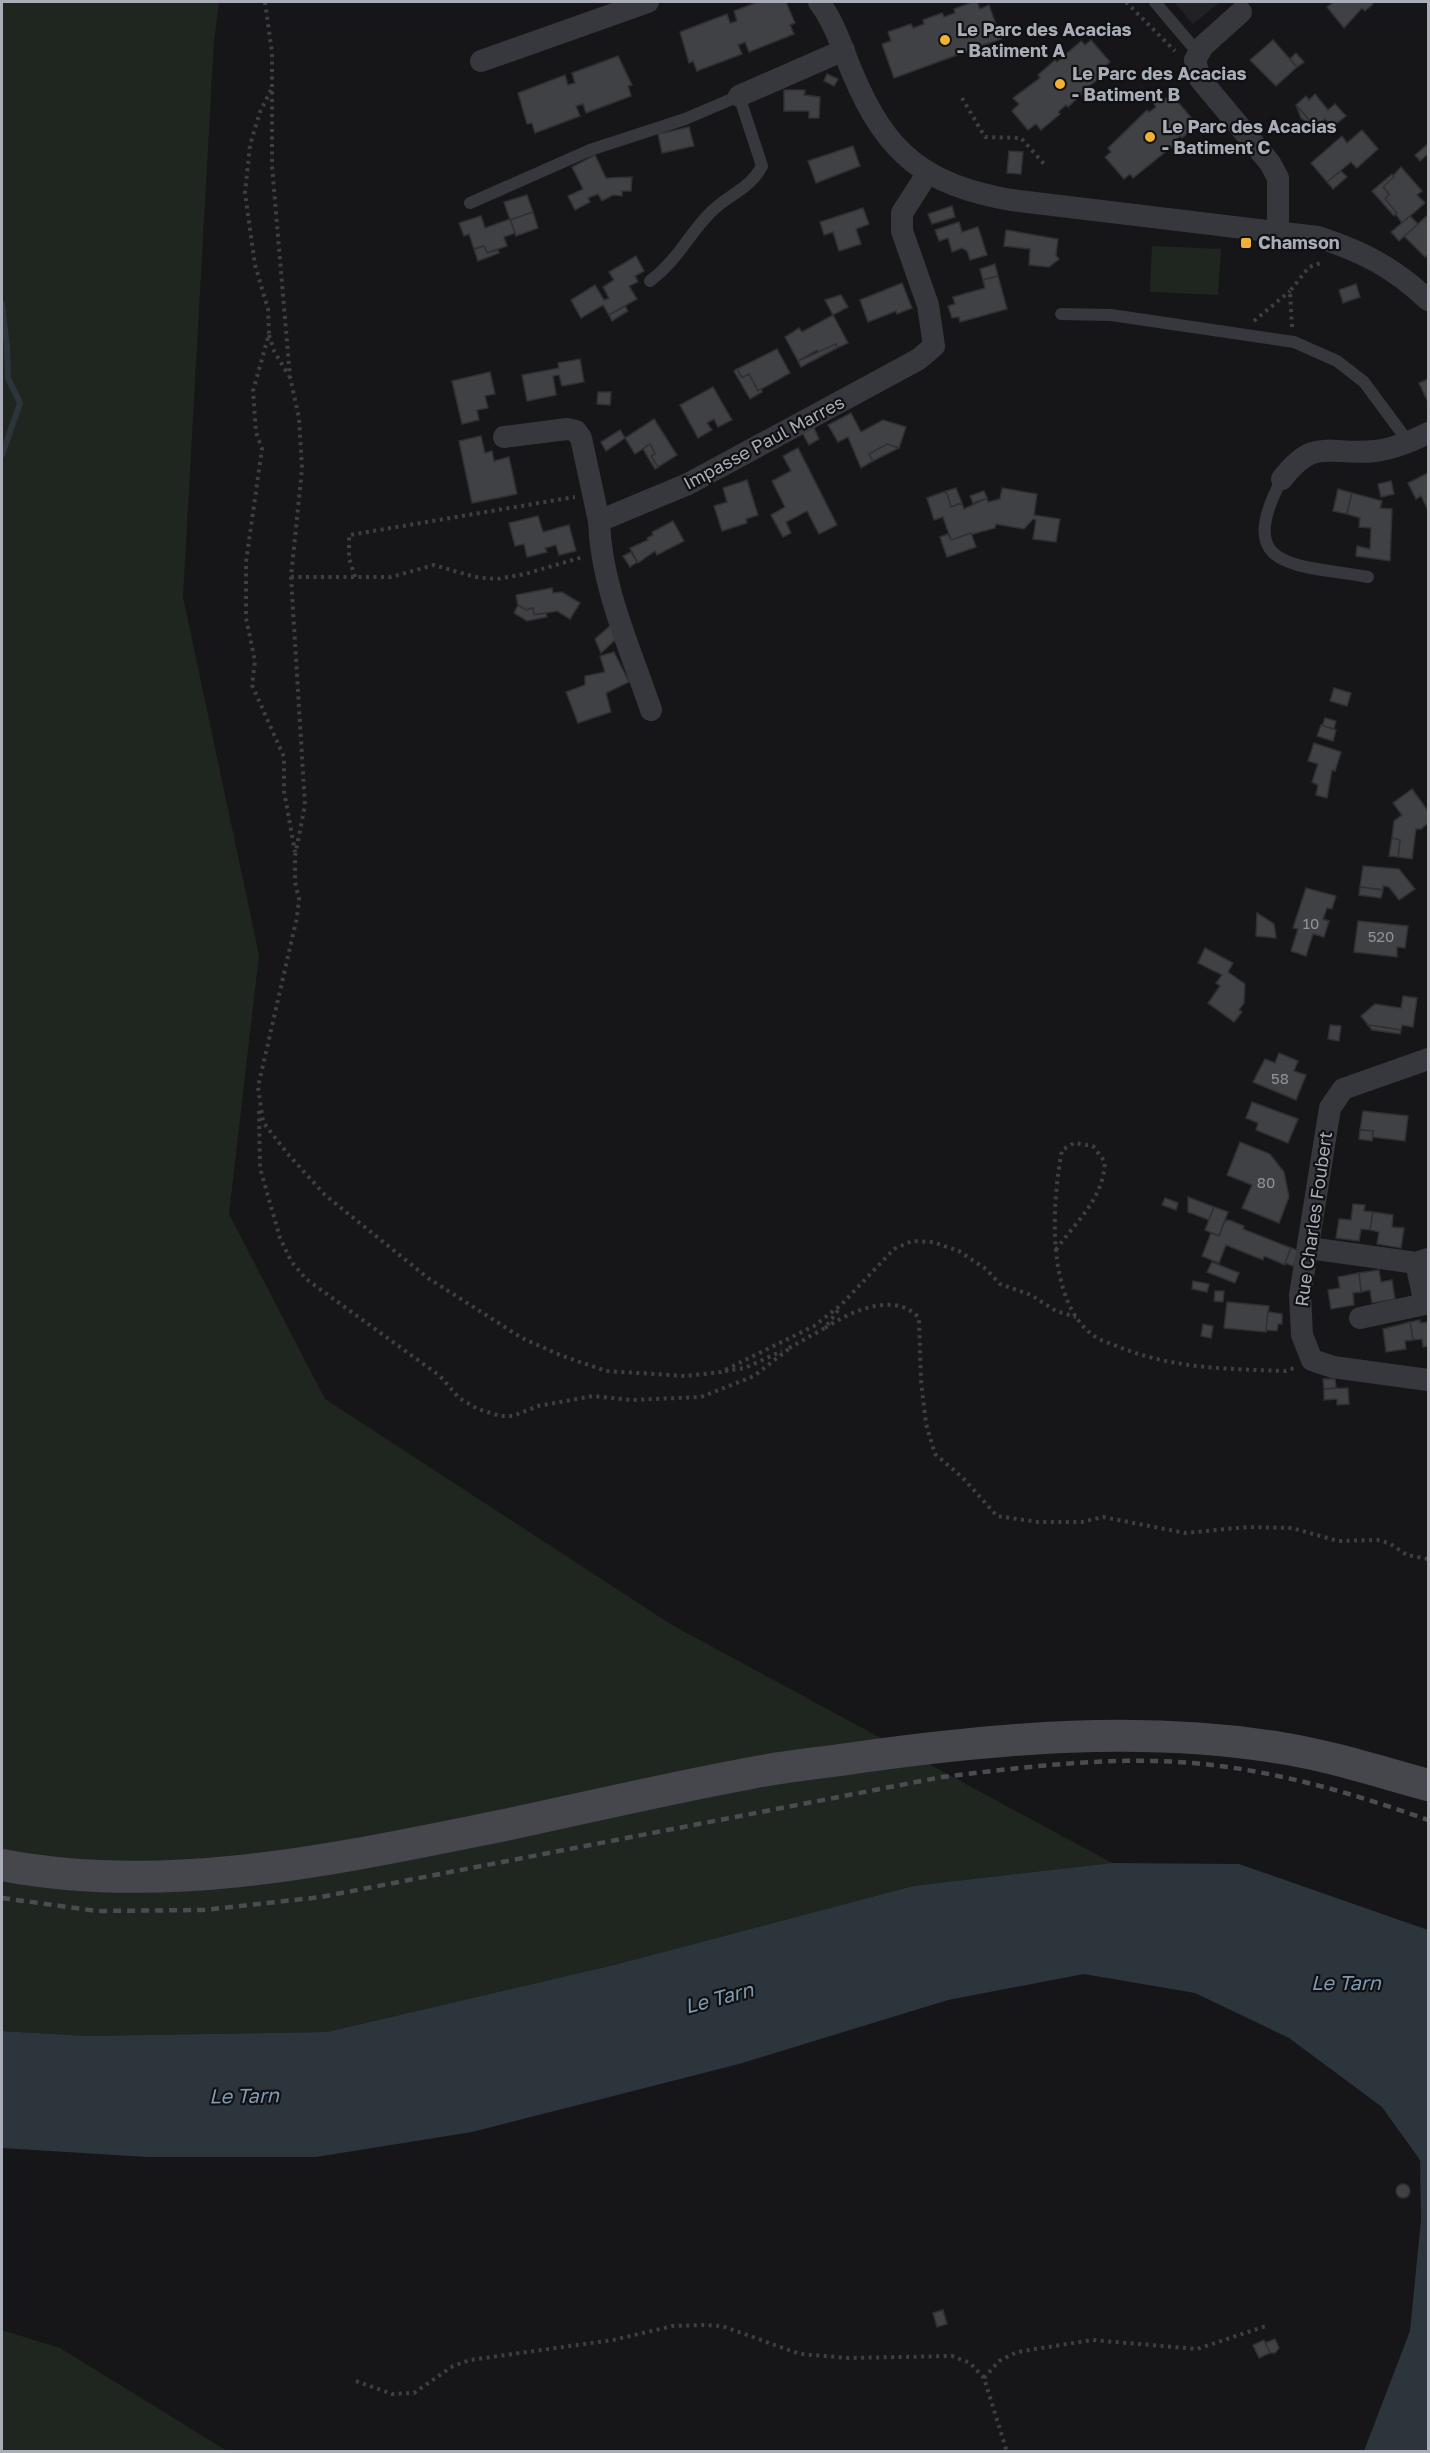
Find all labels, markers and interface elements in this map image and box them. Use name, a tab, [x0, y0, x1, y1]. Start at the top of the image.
place label: Le Parc des Acacias - Batiment A	[957, 18, 1132, 61]
marker: Le Parc des Acacias - Batiment A	[938, 33, 952, 47]
place label: Le Parc des Acacias - Batiment B	[1072, 62, 1247, 105]
marker: Le Parc des Acacias - Batiment B	[1053, 77, 1067, 91]
place label: Le Parc des Acacias - Batiment C	[1162, 115, 1337, 158]
marker: Le Parc des Acacias - Batiment C	[1143, 130, 1157, 144]
place label: Chamson	[1258, 231, 1340, 253]
marker: Chamson	[1239, 236, 1253, 250]
street label: Impasse Paul Marres	[679, 390, 848, 494]
house number: 10	[1303, 914, 1319, 932]
house number: 520	[1368, 927, 1394, 945]
house number: 58	[1271, 1069, 1289, 1087]
street label: Rue Charles Foubert	[1290, 1130, 1336, 1308]
house number: 80	[1257, 1173, 1275, 1191]
water label: Le Tarn	[1311, 1970, 1382, 1994]
water label: Le Tarn	[682, 1976, 756, 2018]
water label: Le Tarn	[209, 2082, 280, 2108]

